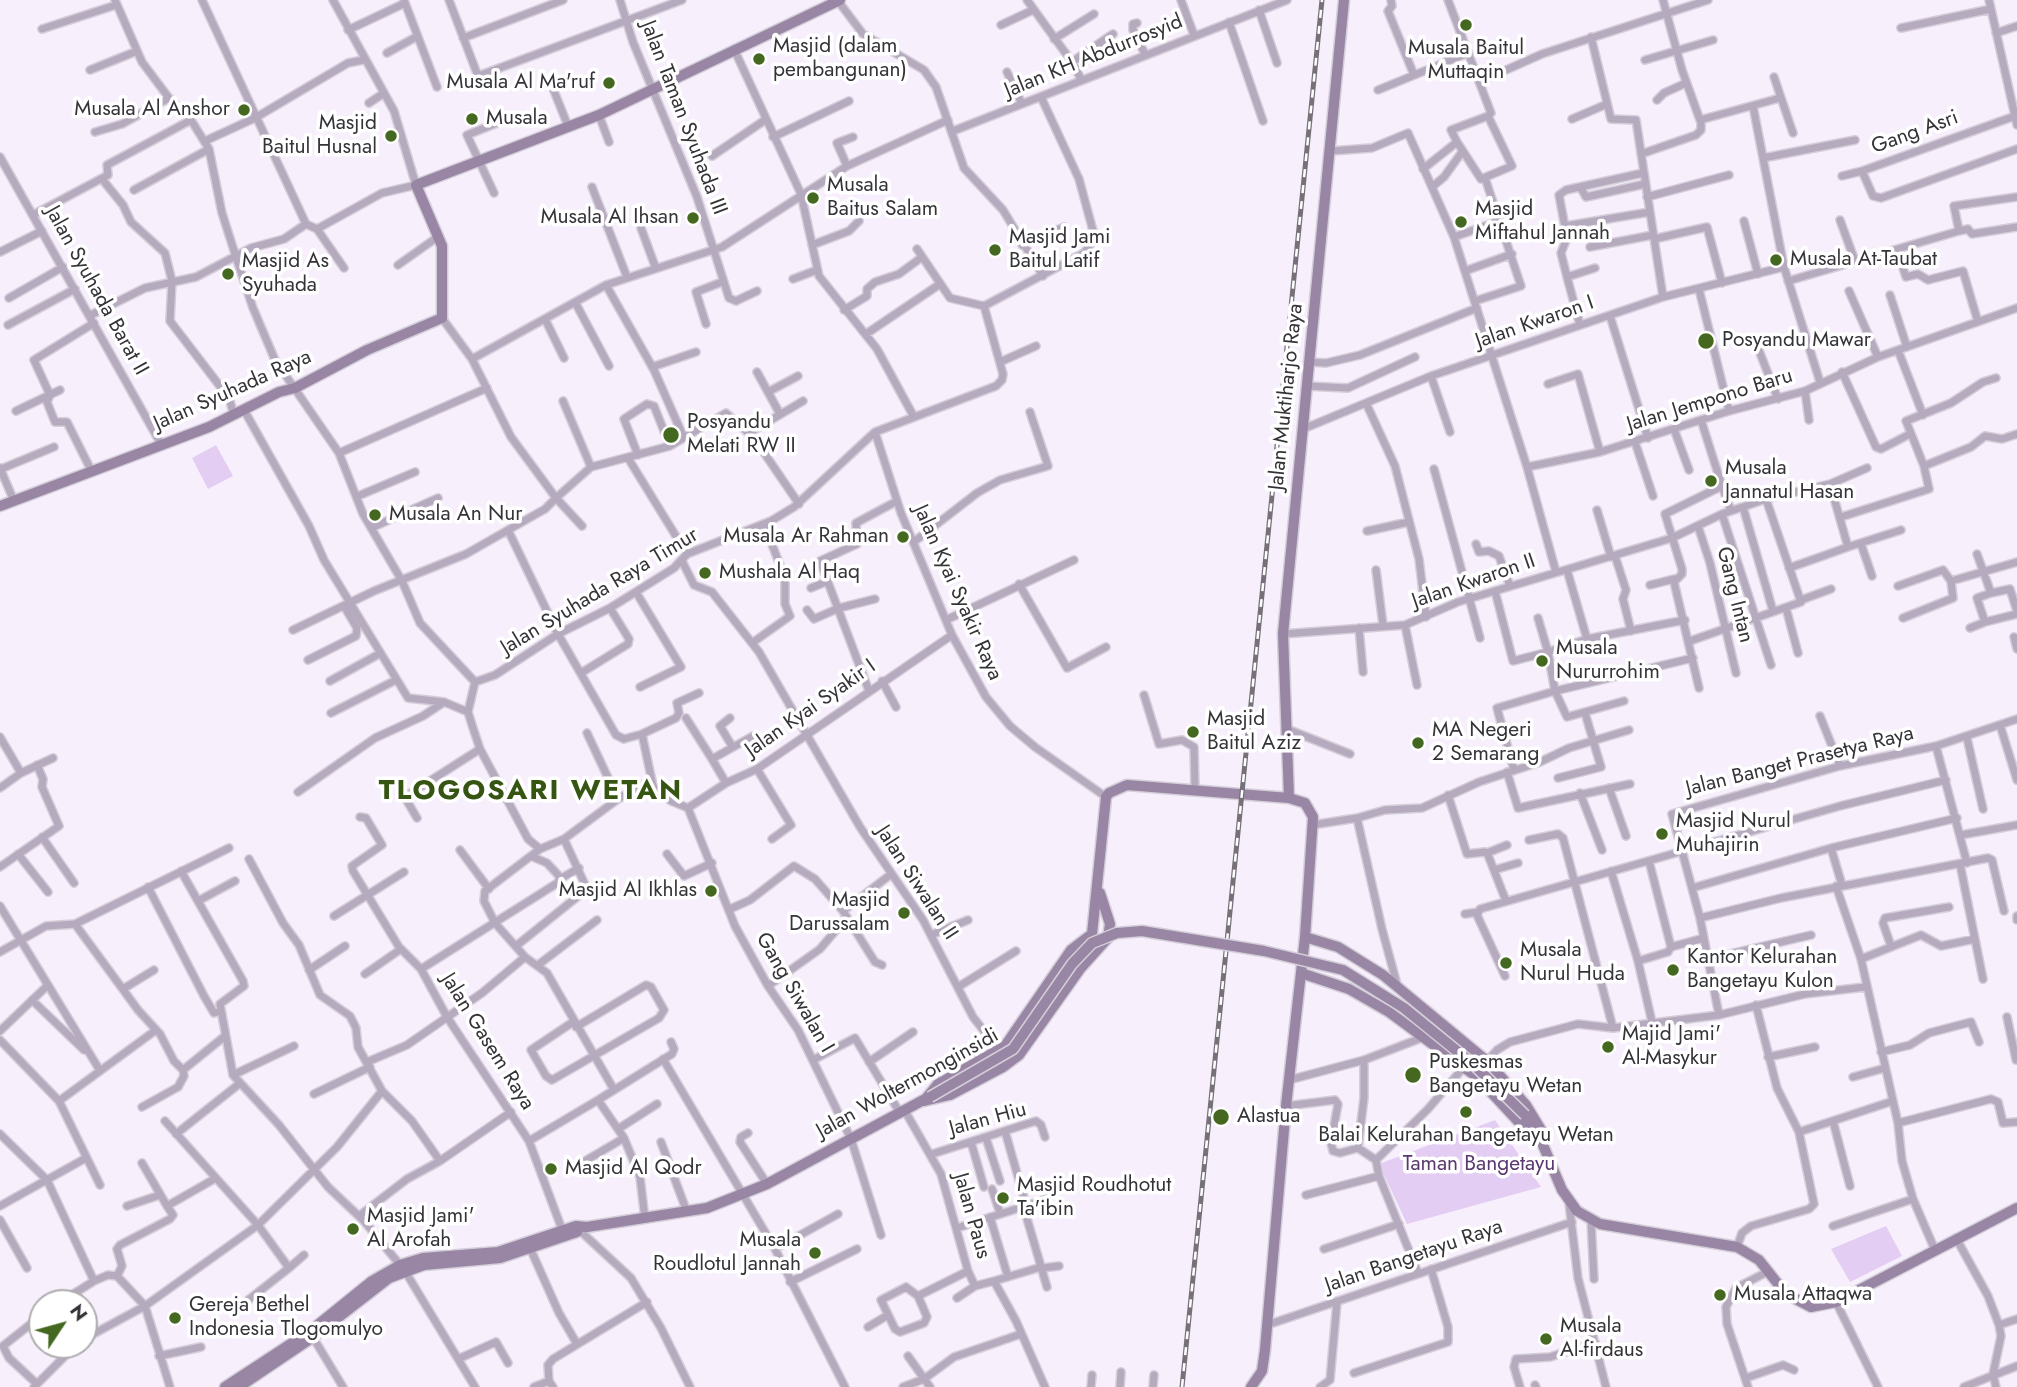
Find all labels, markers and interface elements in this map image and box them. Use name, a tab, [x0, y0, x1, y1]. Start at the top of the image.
street label: Jalan KH Abdurrosyid	[1001, 10, 1187, 104]
street label: Jalan Taman Syuhada III	[634, 17, 732, 219]
marker: Musala Baitul Muttaqin	[1458, 17, 1474, 33]
place label: Masjid (dalam pembangunan)	[773, 34, 907, 84]
place label: Musala Baitul Muttaqin	[1408, 36, 1524, 86]
marker: Masjid (dalam pembangunan)	[751, 51, 767, 67]
place label: Musala Al Ma'ruf	[447, 70, 595, 96]
marker: Musala Al Ma'ruf	[601, 75, 617, 91]
place label: Musala Al Anshor	[74, 97, 230, 123]
marker: Musala Al Anshor	[236, 102, 252, 118]
place label: Musala	[486, 106, 548, 132]
street label: Gang Asri	[1868, 106, 1962, 160]
place label: Masjid Baitul Husnal	[262, 111, 377, 161]
marker: Musala	[464, 111, 480, 127]
marker: Masjid Baitul Husnal	[383, 128, 399, 144]
place label: Musala Baitus Salam	[827, 173, 938, 223]
marker: Musala Baitus Salam	[805, 190, 821, 206]
place label: Masjid Miftahul Jannah	[1475, 197, 1610, 247]
street label: Jalan Syuhada Barat II	[39, 202, 153, 380]
place label: Musala Al Ihsan	[540, 205, 679, 231]
marker: Musala Al Ihsan	[685, 210, 701, 226]
marker: Masjid Miftahul Jannah	[1453, 214, 1469, 230]
place label: Masjid Jami Baitul Latif	[1009, 225, 1111, 275]
marker: Masjid Jami Baitul Latif	[987, 242, 1003, 258]
place label: Musala At-Taubat	[1790, 247, 1937, 273]
place label: Masjid As Syuhada	[242, 249, 329, 299]
marker: Musala At-Taubat	[1768, 252, 1784, 268]
marker: Masjid As Syuhada	[220, 266, 236, 282]
street label: Jalan Kwaron I	[1473, 291, 1597, 355]
street label: Jalan Muktiharjo Raya	[1265, 302, 1309, 492]
place label: Posyandu Mawar	[1722, 328, 1871, 354]
marker: Posyandu Mawar	[1696, 331, 1716, 351]
street label: Jalan Syuhada Raya	[150, 345, 316, 437]
street label: Jalan Jempono Baru	[1624, 364, 1796, 438]
place label: Posyandu Melati RW II	[687, 410, 796, 460]
marker: Posyandu Melati RW II	[661, 425, 681, 445]
place label: Musala Jannatul Hasan	[1725, 456, 1854, 506]
marker: Musala Jannatul Hasan	[1703, 473, 1719, 489]
street label: Jalan Kyai Syakir Raya	[907, 501, 1007, 685]
place label: Musala An Nur	[389, 502, 523, 528]
marker: Musala An Nur	[367, 507, 383, 523]
street label: Jalan Syuhada Raya Timur	[497, 523, 703, 661]
place label: Musala Ar Rahman	[723, 524, 889, 550]
marker: Musala Ar Rahman	[895, 529, 911, 545]
street label: Gang Intan	[1710, 544, 1758, 646]
street label: Jalan Kwaron II	[1409, 549, 1539, 615]
place label: Mushala Al Haq	[719, 560, 860, 586]
marker: Mushala Al Haq	[697, 565, 713, 581]
place label: Musala Nururrohim	[1556, 636, 1660, 686]
marker: Musala Nururrohim	[1534, 653, 1550, 669]
street label: Jalan Kyai Syakir I	[741, 655, 881, 763]
place label: Masjid Baitul Aziz	[1207, 707, 1301, 757]
place label: MA Negeri 2 Semarang	[1432, 718, 1539, 768]
street label: Jalan Banget Prasetya Raya	[1684, 721, 1916, 803]
marker: Masjid Baitul Aziz	[1185, 724, 1201, 740]
marker: MA Negeri 2 Semarang	[1410, 735, 1426, 751]
district label: TLOGOSARI WETAN	[381, 775, 681, 809]
place label: Masjid Nurul Muhajirin	[1676, 809, 1791, 859]
street label: Jalan Siwalan II	[870, 821, 962, 945]
marker: Masjid Nurul Muhajirin	[1654, 826, 1670, 842]
place label: Masjid Al Ikhlas	[559, 878, 697, 904]
marker: Masjid Al Ikhlas	[703, 883, 719, 899]
place label: Masjid Darussalam	[789, 888, 890, 938]
marker: Masjid Darussalam	[896, 905, 912, 921]
street label: Gang Siwalan I	[749, 928, 839, 1058]
place label: Musala Nurul Huda	[1520, 938, 1625, 988]
place label: Kantor Kelurahan Bangetayu Kulon	[1687, 945, 1837, 995]
marker: Musala Nurul Huda	[1498, 955, 1514, 971]
marker: Kantor Kelurahan Bangetayu Kulon	[1665, 962, 1681, 978]
street label: Jalan Gasem Raya	[435, 969, 539, 1115]
place label: Majid Jami' Al-Masykur	[1622, 1022, 1721, 1072]
street label: Jalan Woltermonginsidi	[812, 1023, 1004, 1145]
marker: Majid Jami' Al-Masykur	[1600, 1039, 1616, 1055]
place label: Puskesmas Bangetayu Wetan	[1429, 1050, 1582, 1100]
marker: Puskesmas Bangetayu Wetan	[1403, 1065, 1423, 1085]
street label: Jalan Hiu	[947, 1098, 1029, 1142]
place label: Alastua	[1237, 1104, 1300, 1130]
marker: Balai Kelurahan Bangetayu Wetan	[1458, 1104, 1474, 1120]
marker: Alastua	[1211, 1107, 1231, 1127]
place label: Balai Kelurahan Bangetayu Wetan	[1318, 1123, 1614, 1149]
park label: Taman Bangetayu	[1403, 1152, 1555, 1178]
place label: Masjid Al Qodr	[565, 1156, 702, 1182]
marker: Masjid Al Qodr	[543, 1161, 559, 1177]
street label: Jalan Paus	[947, 1170, 995, 1262]
place label: Masjid Roudhotut Ta'ibin	[1017, 1173, 1171, 1223]
marker: Masjid Roudhotut Ta'ibin	[995, 1190, 1011, 1206]
place label: Masjid Jami' Al Arofah	[367, 1204, 475, 1254]
street label: Jalan Bangetayu Raya	[1322, 1215, 1506, 1299]
marker: Masjid Jami' Al Arofah	[345, 1221, 361, 1237]
place label: Musala Roudlotul Jannah	[653, 1228, 801, 1278]
marker: Musala Roudlotul Jannah	[807, 1245, 823, 1261]
place label: Musala Attaqwa	[1734, 1282, 1872, 1308]
marker: Musala Attaqwa	[1712, 1287, 1728, 1303]
north arrow	[28, 1289, 98, 1359]
place label: Gereja Bethel Indonesia Tlogomulyo	[189, 1293, 383, 1343]
text: N	[63, 1298, 94, 1327]
marker: Gereja Bethel Indonesia Tlogomulyo	[167, 1310, 183, 1326]
place label: Musala Al-firdaus	[1560, 1314, 1643, 1364]
marker: Musala Al-firdaus	[1538, 1331, 1554, 1347]

